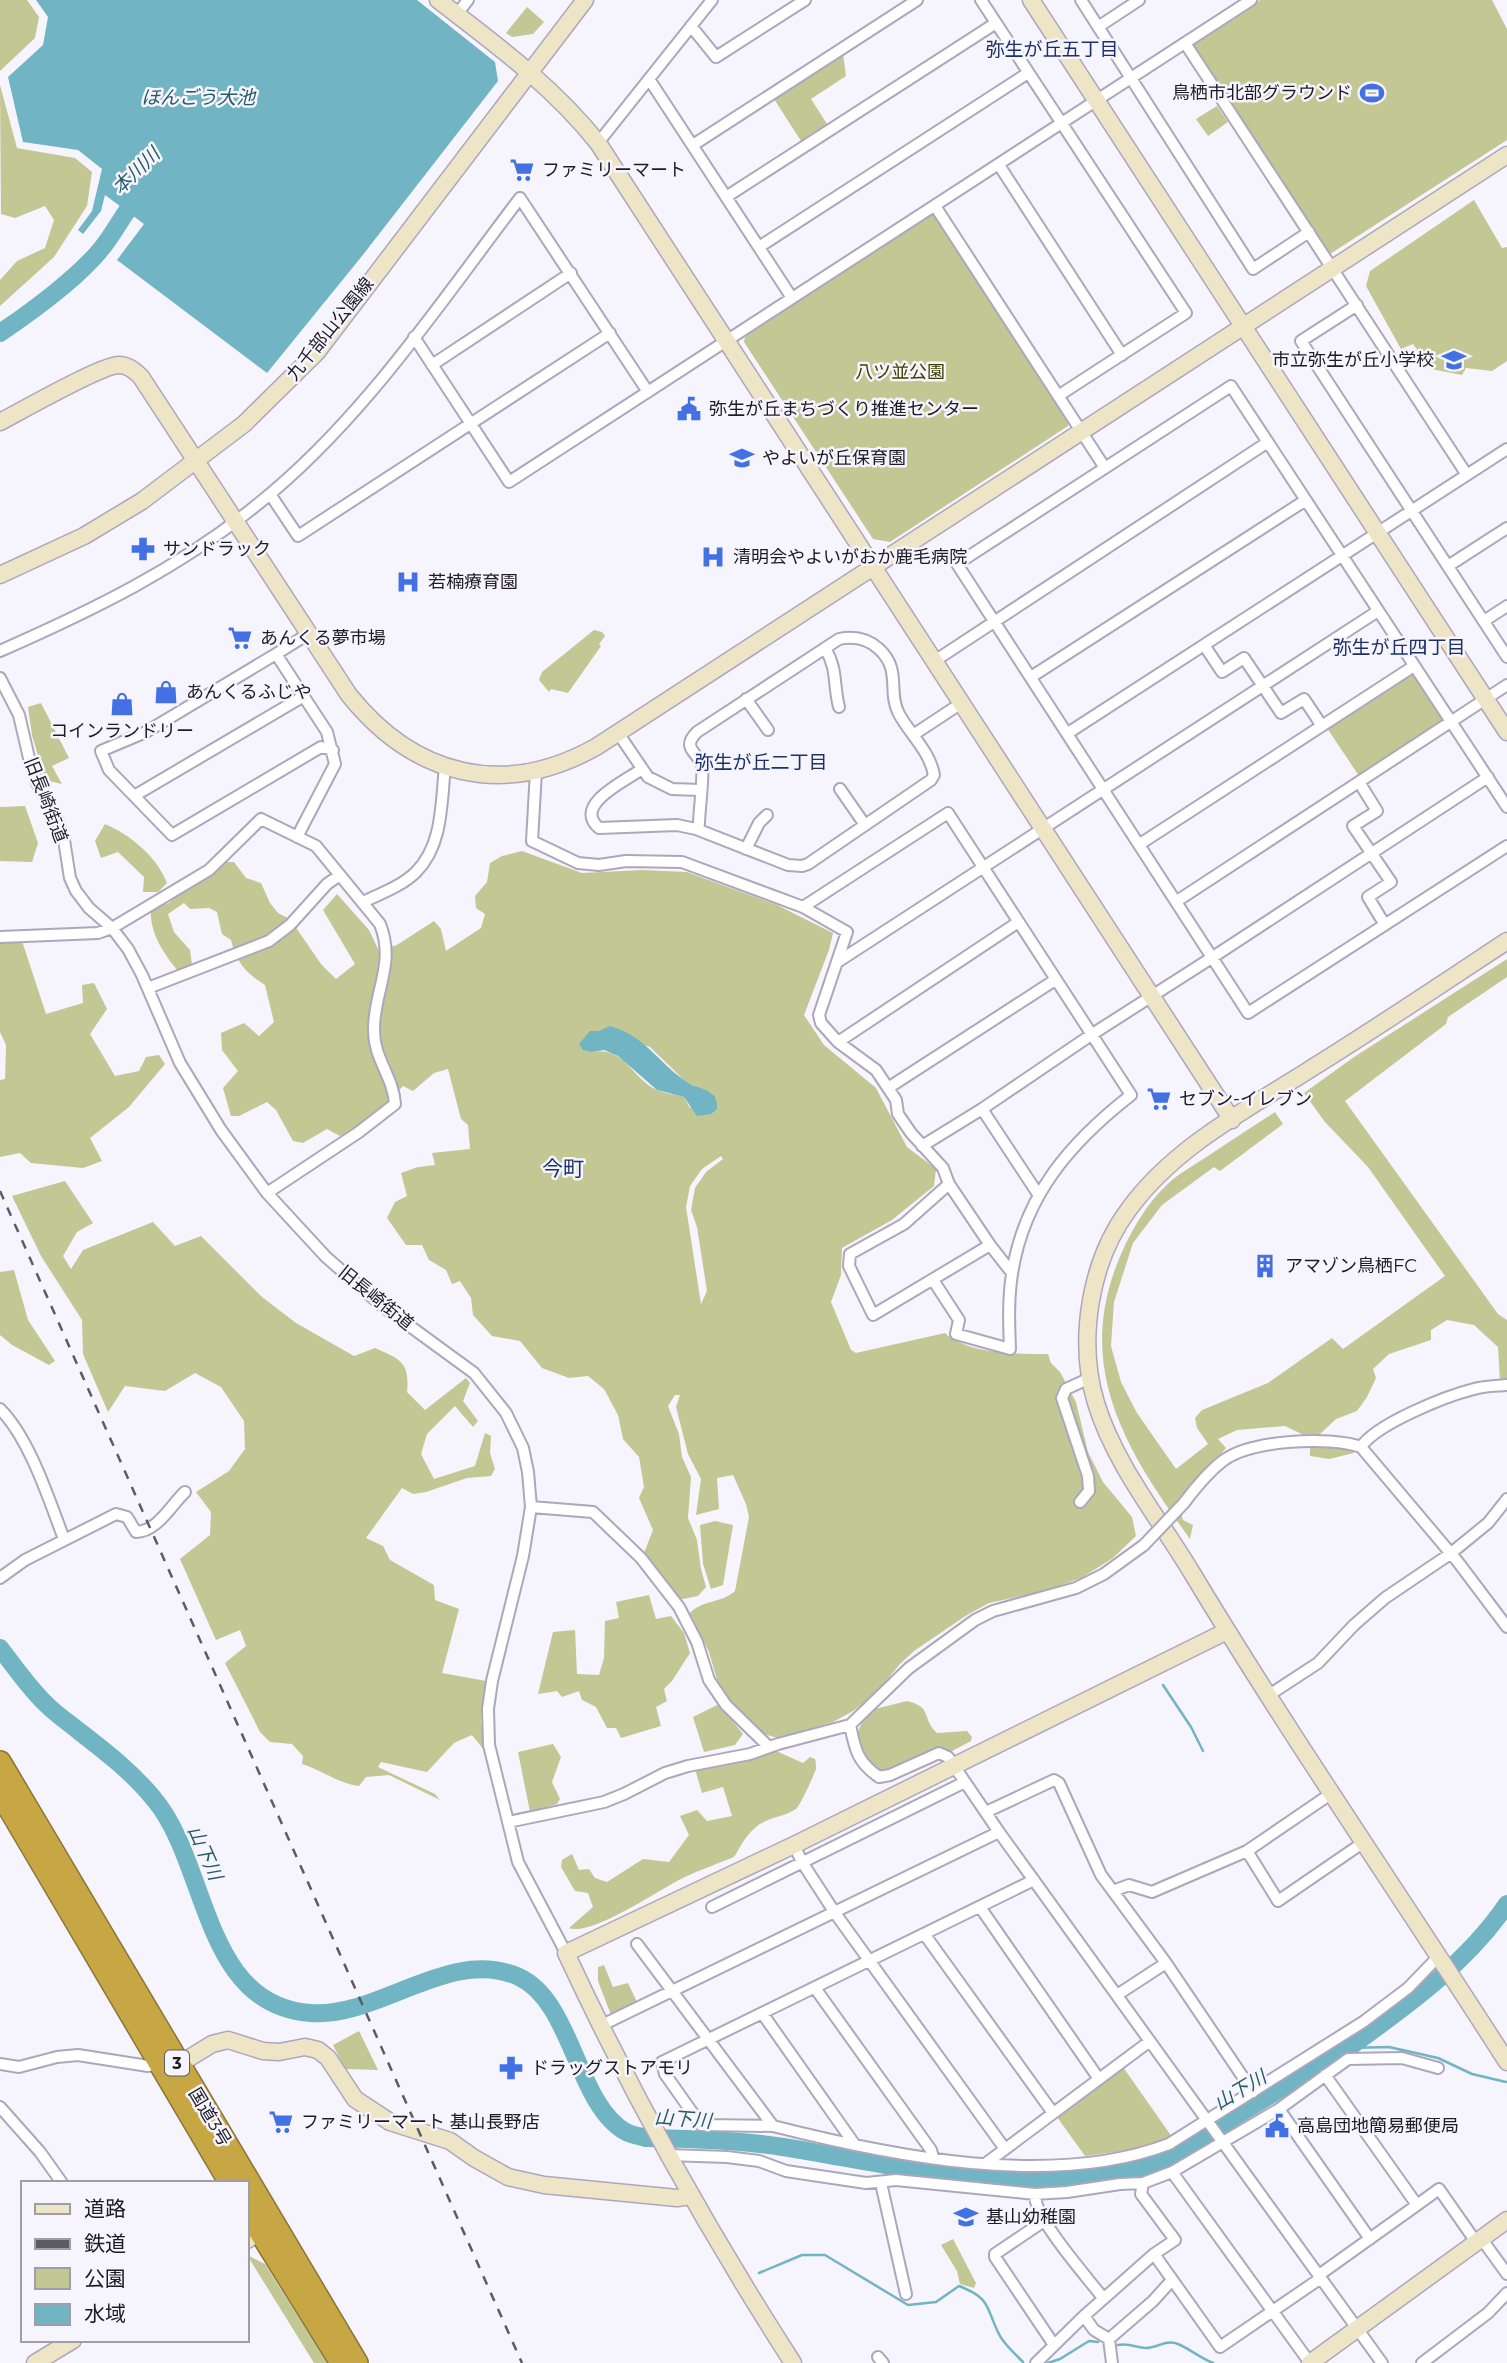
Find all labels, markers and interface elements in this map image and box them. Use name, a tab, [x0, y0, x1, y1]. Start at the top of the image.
district label: 弥生が丘五丁目	[985, 38, 1119, 61]
sports icon: 鳥栖市北部グラウンド	[1358, 79, 1386, 107]
place label: 鳥栖市北部グラウンド	[1172, 82, 1352, 104]
water label: ほんごう大池	[141, 86, 257, 109]
water label: 本川川	[108, 142, 166, 199]
supermarket icon: ファミリーマート	[508, 156, 536, 184]
place label: ファミリーマート	[542, 159, 686, 181]
street label: 九千部山公園線	[282, 273, 378, 385]
school or university icon: 市立弥生が丘小学校	[1440, 346, 1468, 374]
place label: 市立弥生が丘小学校	[1272, 349, 1434, 371]
park label: 八ツ並公園	[855, 361, 945, 383]
public building icon: 弥生が丘まちづくり推進センター	[675, 395, 703, 423]
place label: 弥生が丘まちづくり推進センター	[709, 398, 979, 420]
school or university icon: やよいが丘保育園	[728, 444, 756, 472]
place label: やよいが丘保育園	[762, 447, 906, 469]
pharmacy icon: サンドラック	[129, 535, 157, 563]
place label: サンドラック	[163, 538, 271, 560]
hospital icon: 清明会やよいがおか鹿毛病院	[699, 543, 727, 571]
place label: 清明会やよいがおか鹿毛病院	[733, 546, 967, 568]
hospital icon: 若楠療育園	[394, 568, 422, 596]
place label: 若楠療育園	[428, 571, 518, 593]
supermarket icon: あんくる夢市場	[226, 624, 254, 652]
place label: あんくる夢市場	[260, 627, 386, 649]
district label: 弥生が丘四丁目	[1332, 636, 1466, 659]
shop icon: あんくるふじや	[152, 678, 180, 706]
place label: あんくるふじや	[186, 681, 312, 703]
shop icon: コインランドリー	[108, 690, 136, 718]
place label: コインランドリー	[50, 720, 194, 742]
district label: 弥生が丘二丁目	[694, 751, 828, 774]
street label: 旧長崎街道	[20, 754, 72, 846]
supermarket icon: セブン-イレブン	[1145, 1085, 1173, 1113]
place label: セブン-イレブン	[1179, 1088, 1312, 1110]
district label: 今町	[542, 1156, 584, 1181]
building icon: アマゾン鳥栖FC	[1251, 1252, 1279, 1280]
place label: アマゾン鳥栖FC	[1285, 1255, 1417, 1277]
street label: 旧長崎街道	[334, 1261, 418, 1335]
water label: 山下川	[183, 1822, 228, 1886]
road number: 3	[165, 2050, 189, 2076]
pharmacy icon: ドラッグストアモリ	[497, 2054, 525, 2082]
place label: ドラッグストアモリ	[531, 2057, 693, 2079]
water label: 山下川	[1210, 2064, 1272, 2115]
street label: 国道3号	[184, 2084, 236, 2150]
water label: 山下川	[654, 2106, 714, 2133]
supermarket icon: ファミリーマート 基山長野店	[267, 2108, 295, 2136]
place label: ファミリーマート 基山長野店	[301, 2111, 540, 2133]
public building icon: 高島団地簡易郵便局	[1263, 2112, 1291, 2140]
place label: 高島団地簡易郵便局	[1297, 2115, 1459, 2137]
legend	[21, 2181, 248, 2342]
text: 道路	[84, 2196, 126, 2221]
school or university icon: 基山幼稚園	[952, 2203, 980, 2231]
place label: 基山幼稚園	[986, 2206, 1076, 2228]
text: 鉄道	[84, 2231, 126, 2256]
text: 公園	[84, 2266, 126, 2291]
text: 水域	[84, 2301, 126, 2326]

